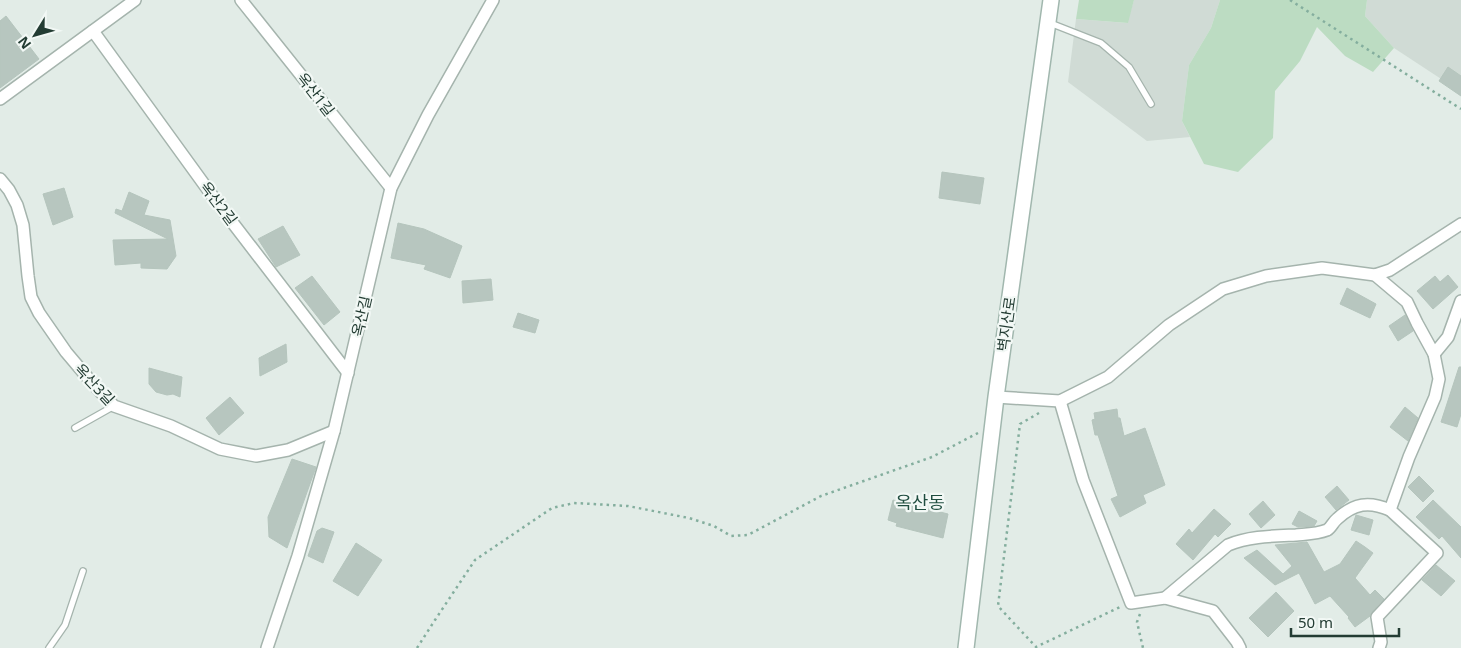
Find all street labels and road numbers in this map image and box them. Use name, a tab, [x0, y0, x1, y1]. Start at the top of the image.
street label: 옥산1길	[293, 68, 339, 120]
street label: 옥산2길	[196, 177, 242, 229]
street label: 옥산길	[347, 294, 375, 338]
street label: 벽지산로	[992, 295, 1020, 353]
street label: 옥산3길	[71, 359, 119, 409]

